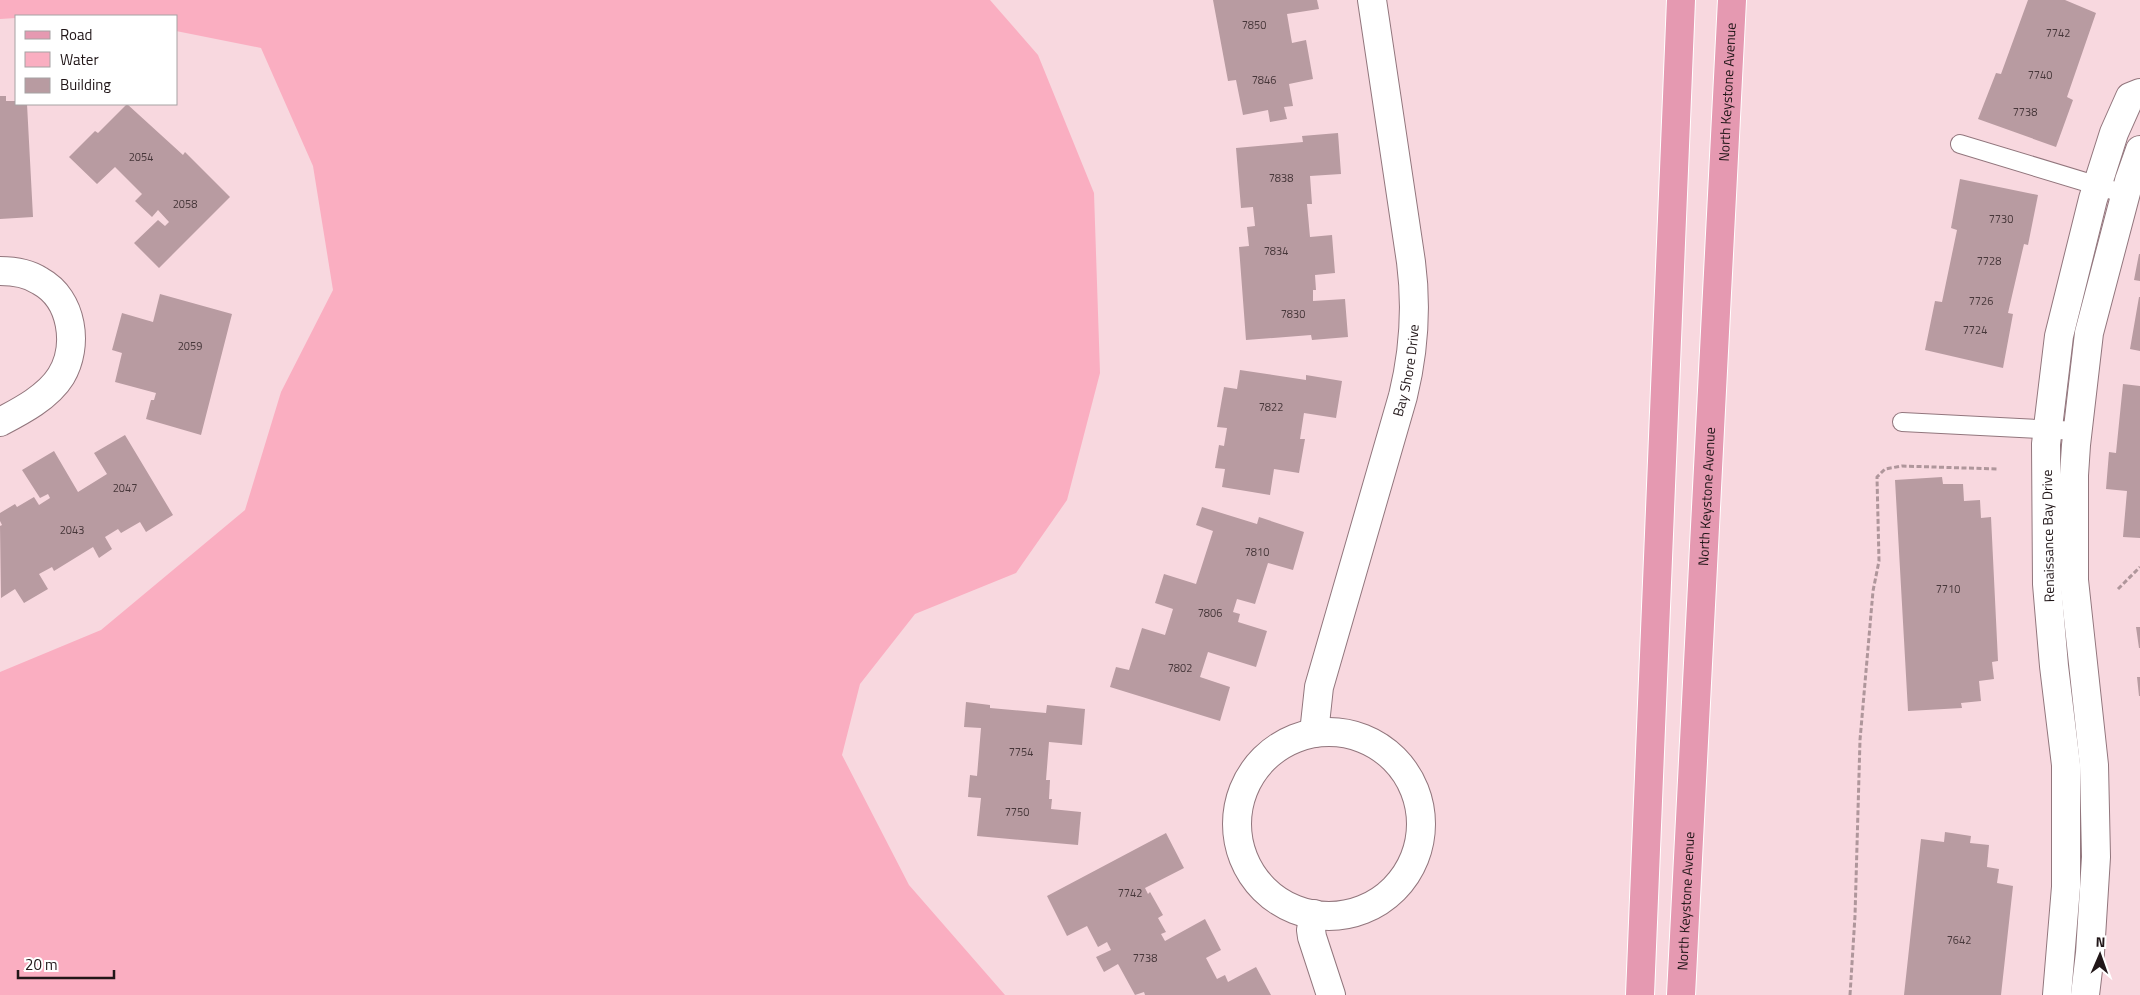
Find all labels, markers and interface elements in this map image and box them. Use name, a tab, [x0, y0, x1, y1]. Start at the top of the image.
legend	[15, 15, 178, 105]
house number: 7850	[1242, 17, 1266, 33]
street label: North Keystone Avenue	[1713, 22, 1741, 162]
text: Road	[60, 23, 92, 46]
house number: 7742	[2046, 25, 2070, 41]
text: Water	[60, 48, 99, 71]
house number: 7740	[2028, 67, 2052, 83]
house number: 7846	[1252, 72, 1276, 88]
text: Building	[60, 73, 111, 96]
house number: 7738	[2013, 104, 2037, 120]
house number: 2054	[129, 149, 153, 165]
house number: 7838	[1269, 170, 1293, 186]
house number: 2058	[173, 196, 197, 212]
house number: 7730	[1989, 211, 2013, 227]
house number: 7834	[1264, 243, 1288, 259]
house number: 7728	[1977, 253, 2001, 269]
house number: 7726	[1969, 293, 1993, 309]
house number: 7830	[1281, 306, 1305, 322]
house number: 7724	[1963, 322, 1987, 338]
street label: Bay Shore Drive	[1387, 324, 1424, 419]
house number: 2059	[178, 338, 202, 354]
house number: 7822	[1259, 399, 1283, 415]
street label: North Keystone Avenue	[1692, 427, 1720, 567]
street label: Renaissance Bay Drive	[2036, 469, 2059, 603]
house number: 2047	[113, 480, 137, 496]
house number: 2043	[60, 522, 84, 538]
house number: 7810	[1245, 544, 1269, 560]
house number: 7710	[1936, 581, 1960, 597]
house number: 7806	[1198, 605, 1222, 621]
house number: 7802	[1168, 660, 1192, 676]
house number: 7754	[1009, 744, 1033, 760]
house number: 7750	[1005, 804, 1029, 820]
street label: North Keystone Avenue	[1671, 831, 1699, 971]
house number: 7742	[1118, 885, 1142, 901]
north arrow	[2075, 930, 2125, 980]
text: N	[2095, 931, 2106, 952]
house number: 7642	[1947, 932, 1971, 948]
scale bar	[18, 948, 114, 980]
house number: 7738	[1133, 950, 1157, 966]
text: 20 m	[25, 953, 58, 976]

